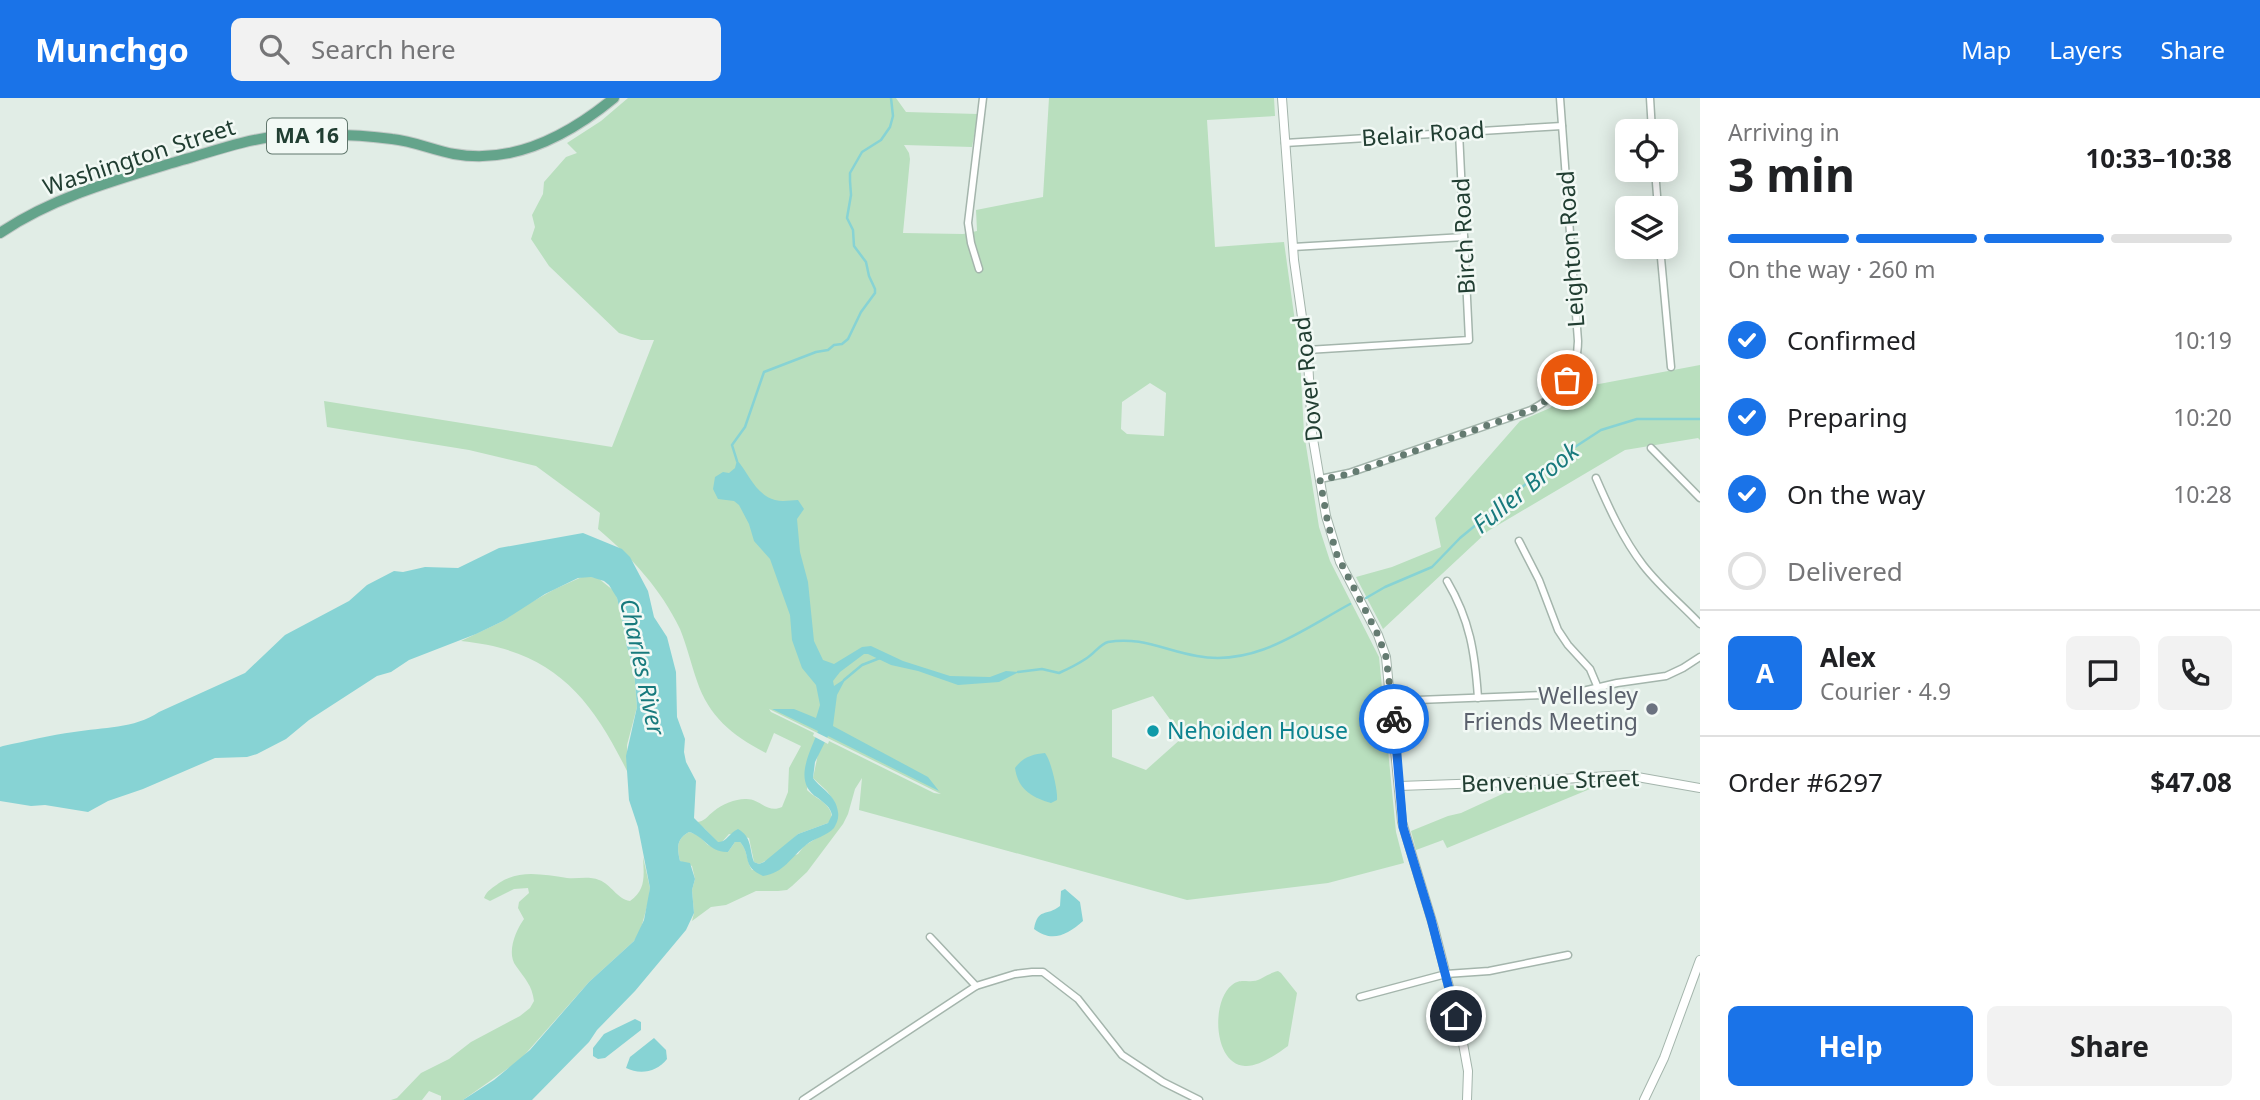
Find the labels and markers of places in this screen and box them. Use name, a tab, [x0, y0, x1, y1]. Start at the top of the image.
pin	[1537, 350, 1597, 410]
place label: Wellesley Friends Meeting	[1463, 679, 1638, 737]
marker: Wellesley Friends Meeting	[1644, 701, 1660, 717]
place label: Nehoiden House	[1167, 714, 1348, 746]
marker: Nehoiden House	[1145, 723, 1161, 739]
pin	[1426, 986, 1486, 1046]

